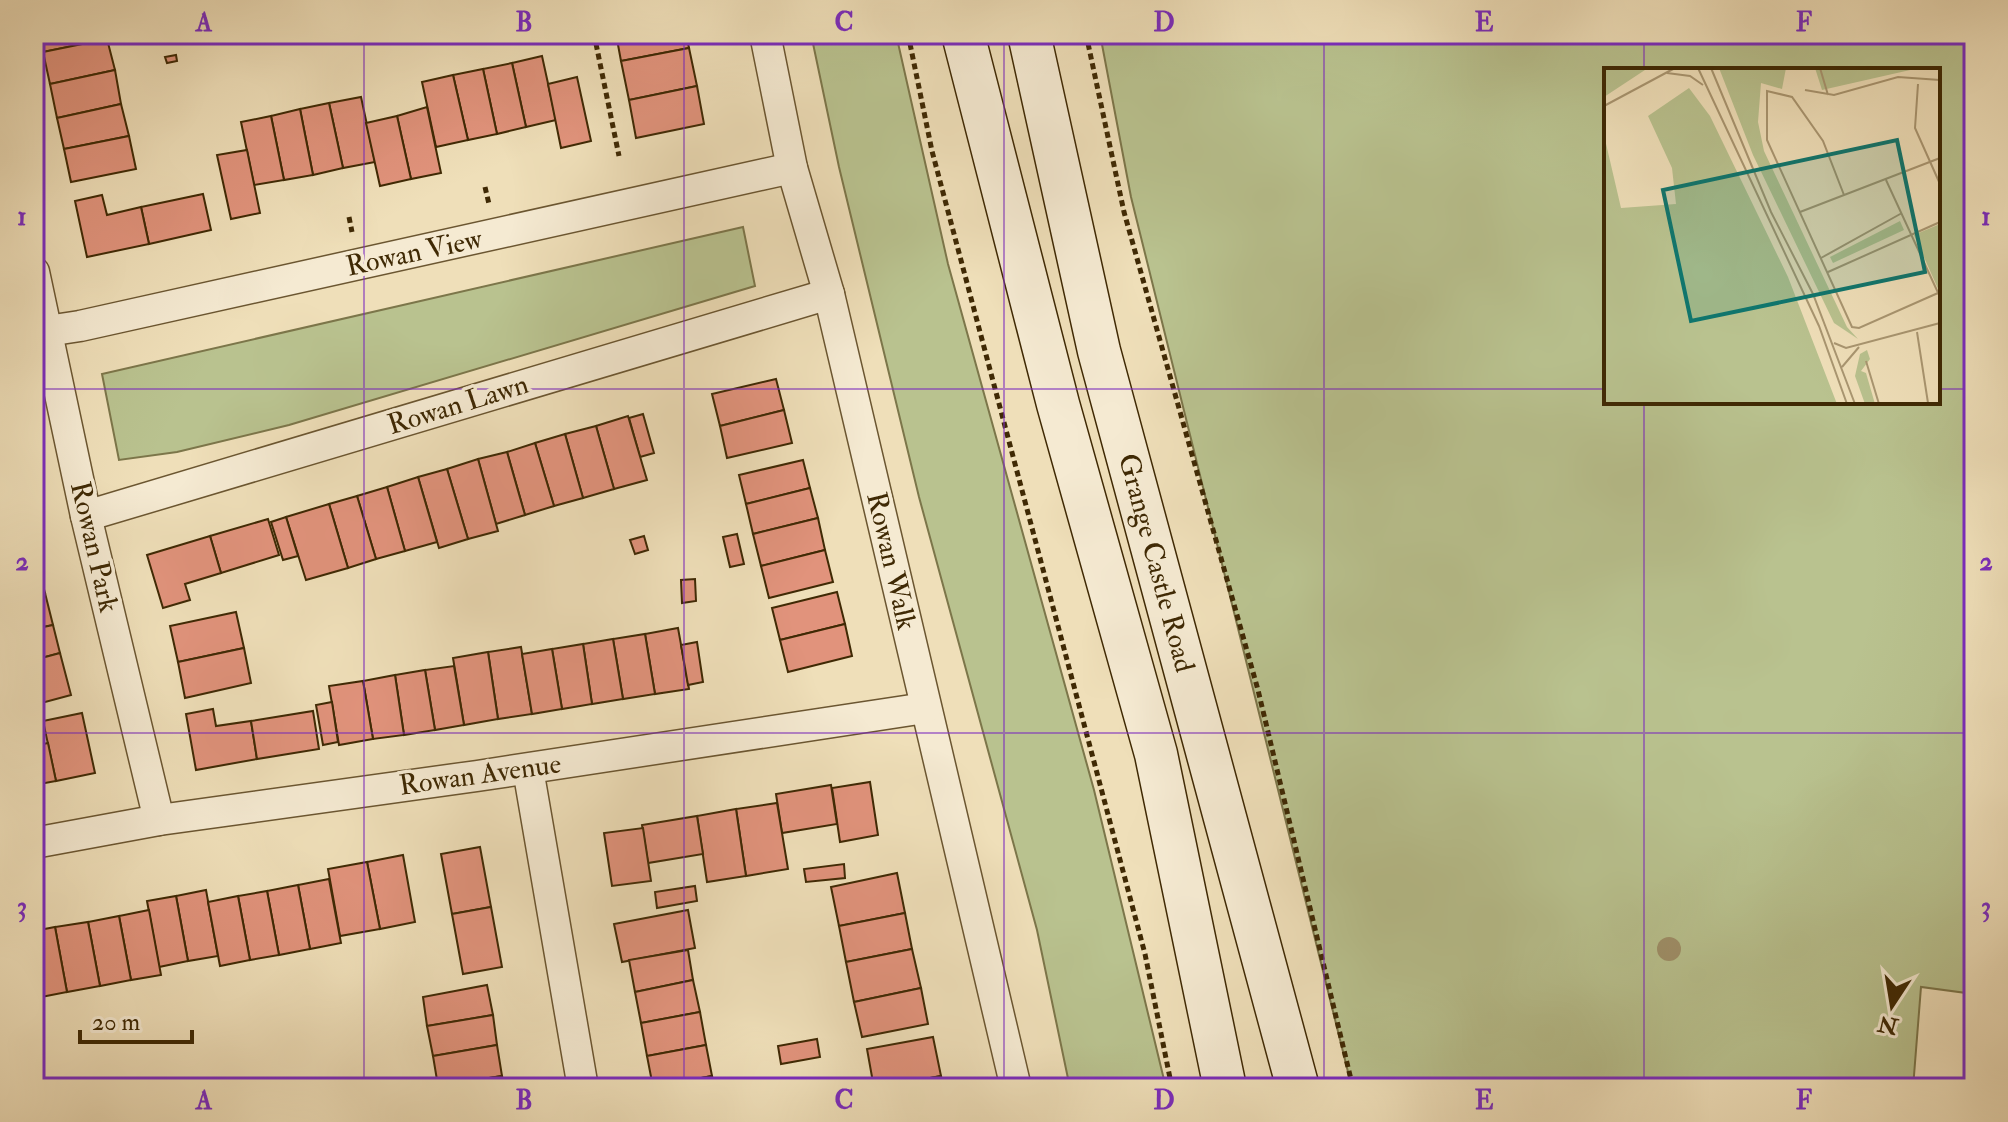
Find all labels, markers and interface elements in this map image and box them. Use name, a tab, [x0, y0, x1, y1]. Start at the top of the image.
text: A	[195, 7, 213, 39]
text: B	[515, 7, 533, 39]
text: C	[834, 7, 854, 39]
text: D	[1153, 7, 1175, 39]
text: E	[1475, 7, 1494, 39]
text: F	[1796, 7, 1813, 39]
inset map	[1604, 68, 1940, 404]
text: 1	[17, 201, 27, 233]
text: 1	[1981, 201, 1991, 233]
street label: Rowan View	[343, 221, 486, 284]
street label: Rowan Lawn	[383, 367, 533, 443]
street label: Grange Castle Road	[1110, 450, 1202, 676]
street label: Rowan Park	[62, 478, 126, 616]
street label: Rowan Walk	[858, 489, 924, 634]
text: 2	[15, 546, 29, 578]
text: 2	[1979, 546, 1993, 578]
street label: Rowan Avenue	[397, 746, 564, 804]
text: 3	[17, 891, 27, 923]
text: 3	[1981, 891, 1991, 923]
north arrow	[1852, 966, 1932, 1046]
scale bar	[80, 994, 192, 1044]
text: 20 m	[92, 1007, 141, 1038]
text: N	[1875, 1009, 1902, 1041]
text: A	[195, 1085, 213, 1117]
text: B	[515, 1085, 533, 1117]
text: C	[834, 1085, 854, 1117]
text: D	[1153, 1085, 1175, 1117]
text: E	[1475, 1085, 1494, 1117]
text: F	[1796, 1085, 1813, 1117]

